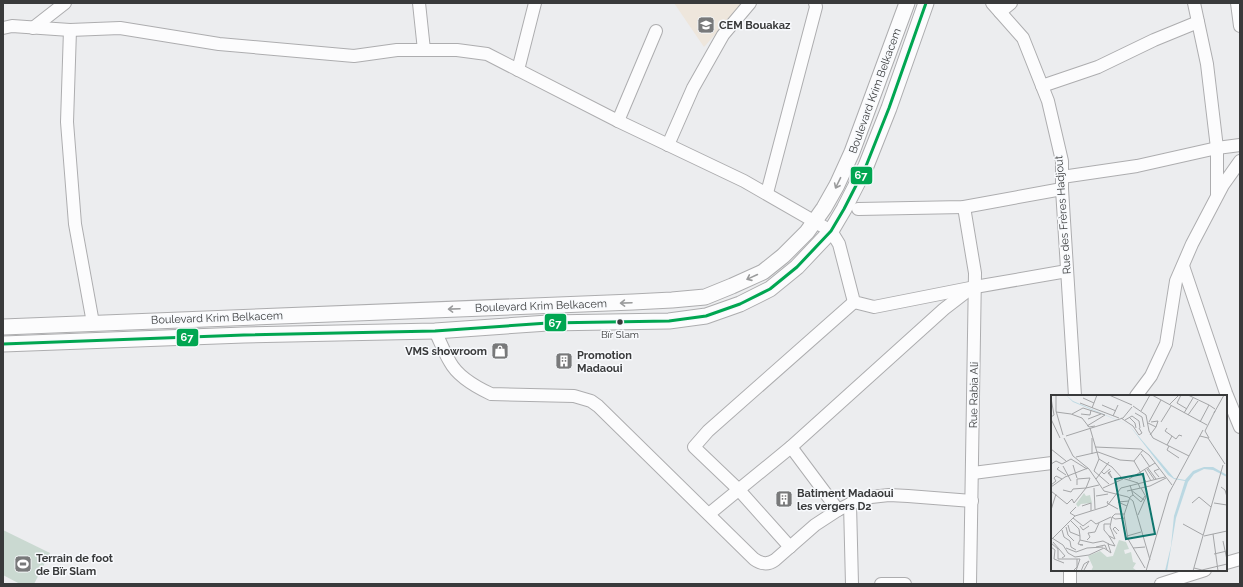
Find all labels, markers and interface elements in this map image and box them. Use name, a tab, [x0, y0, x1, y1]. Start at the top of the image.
school or university icon: CEM Bouakaz	[696, 15, 716, 35]
place label: CEM Bouakaz	[719, 19, 791, 32]
street label: Boulevard Krim Belkacem	[846, 27, 904, 155]
street label: Rue des Frères Hadjout	[1052, 155, 1074, 275]
line badge: 67	[850, 166, 873, 185]
text: 67	[855, 169, 868, 182]
one-way arrow	[834, 177, 841, 189]
one-way arrow	[746, 274, 758, 281]
street label: Boulevard Krim Belkacem	[475, 297, 607, 315]
one-way arrow	[620, 299, 633, 306]
one-way arrow	[448, 305, 461, 313]
street label: Boulevard Krim Belkacem	[151, 309, 283, 327]
line badge: 67	[544, 313, 567, 332]
text: 67	[549, 317, 562, 330]
marker: Bïr Slam	[615, 317, 625, 327]
line badge: 67	[176, 328, 199, 347]
place label: Bïr Slam	[601, 329, 639, 340]
text: 67	[181, 331, 194, 344]
shop icon: VMS showroom	[490, 341, 510, 361]
place label: VMS showroom	[405, 345, 487, 358]
place label: Promotion Madaoui	[577, 349, 632, 375]
building icon: Promotion Madaoui	[554, 351, 574, 371]
street label: Rue Rabia Ali	[967, 362, 981, 428]
inset map	[1051, 395, 1227, 571]
place label: Batiment Madaoui les vergers D2	[797, 487, 894, 513]
building icon: Batiment Madaoui les vergers D2	[774, 489, 794, 509]
place label: Terrain de foot de Bïr Slam	[36, 552, 114, 578]
sports icon: Terrain de foot de Bïr Slam	[13, 554, 33, 574]

